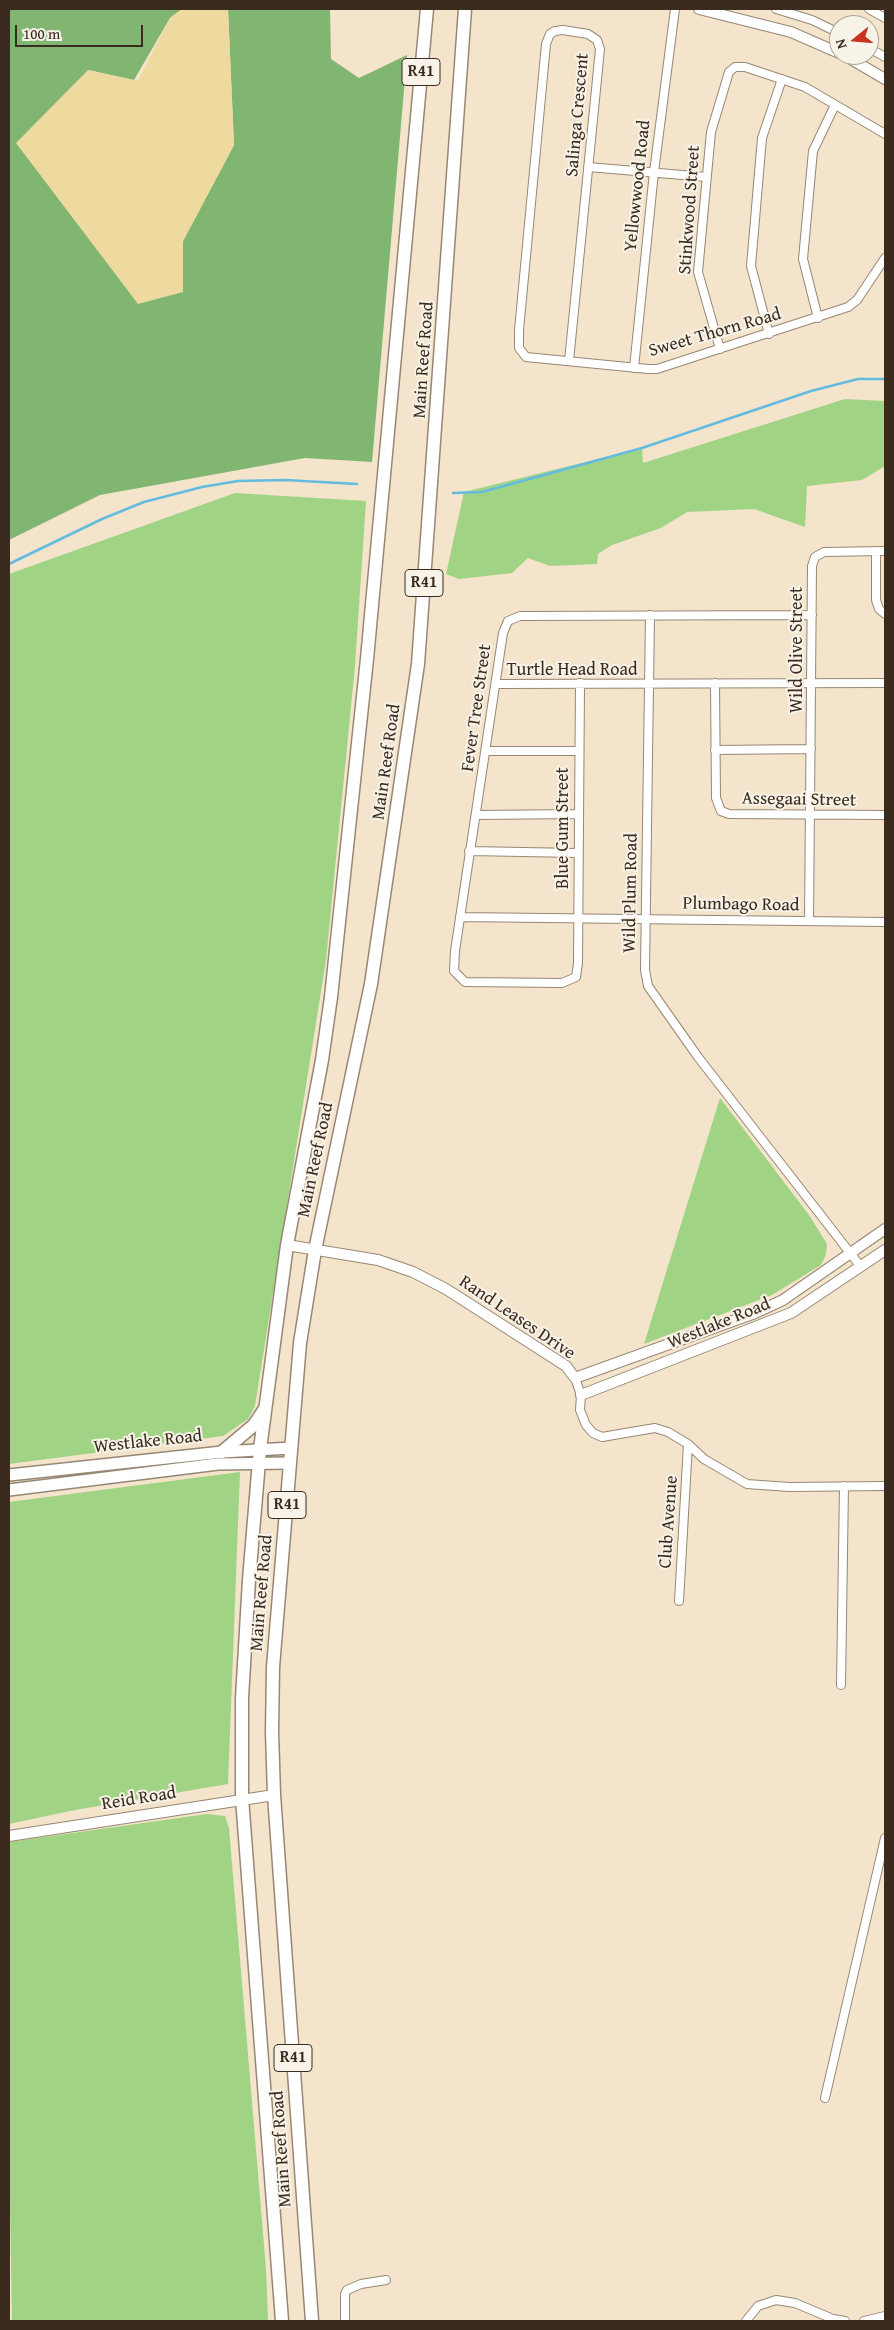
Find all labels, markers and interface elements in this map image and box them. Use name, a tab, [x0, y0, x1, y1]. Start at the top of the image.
scale bar	[18, 15, 145, 47]
north arrow	[829, 15, 879, 65]
text: 100 m	[23, 23, 60, 44]
text: N	[830, 37, 852, 51]
street label: Salinga Crescent	[562, 52, 594, 178]
road number: R41	[402, 58, 440, 86]
street label: Yellowwood Road	[620, 119, 656, 253]
street label: Stinkwood Street	[675, 145, 705, 275]
street label: Main Reef Road	[409, 301, 439, 419]
street label: Sweet Thorn Road	[646, 304, 784, 362]
road number: R41	[405, 570, 443, 596]
street label: Wild Olive Street	[786, 587, 808, 713]
street label: Fever Tree Street	[457, 643, 497, 773]
street label: Turtle Head Road	[506, 659, 638, 681]
street label: Main Reef Road	[368, 703, 406, 821]
street label: Blue Gum Street	[552, 767, 574, 889]
street label: Assegaai Street	[742, 788, 856, 812]
street label: Wild Plum Road	[619, 833, 643, 953]
street label: Plumbago Road	[682, 893, 800, 917]
street label: Main Reef Road	[293, 1101, 339, 1219]
street label: Rand Leases Drive	[455, 1271, 579, 1365]
street label: Westlake Road	[664, 1294, 774, 1354]
street label: Westlake Road	[93, 1426, 203, 1458]
street label: Club Avenue	[655, 1475, 683, 1569]
road number: R41	[268, 1492, 306, 1518]
street label: Main Reef Road	[246, 1534, 278, 1652]
street label: Reid Road	[100, 1782, 178, 1816]
road number: R41	[274, 2045, 312, 2072]
street label: Main Reef Road	[267, 2090, 297, 2208]

